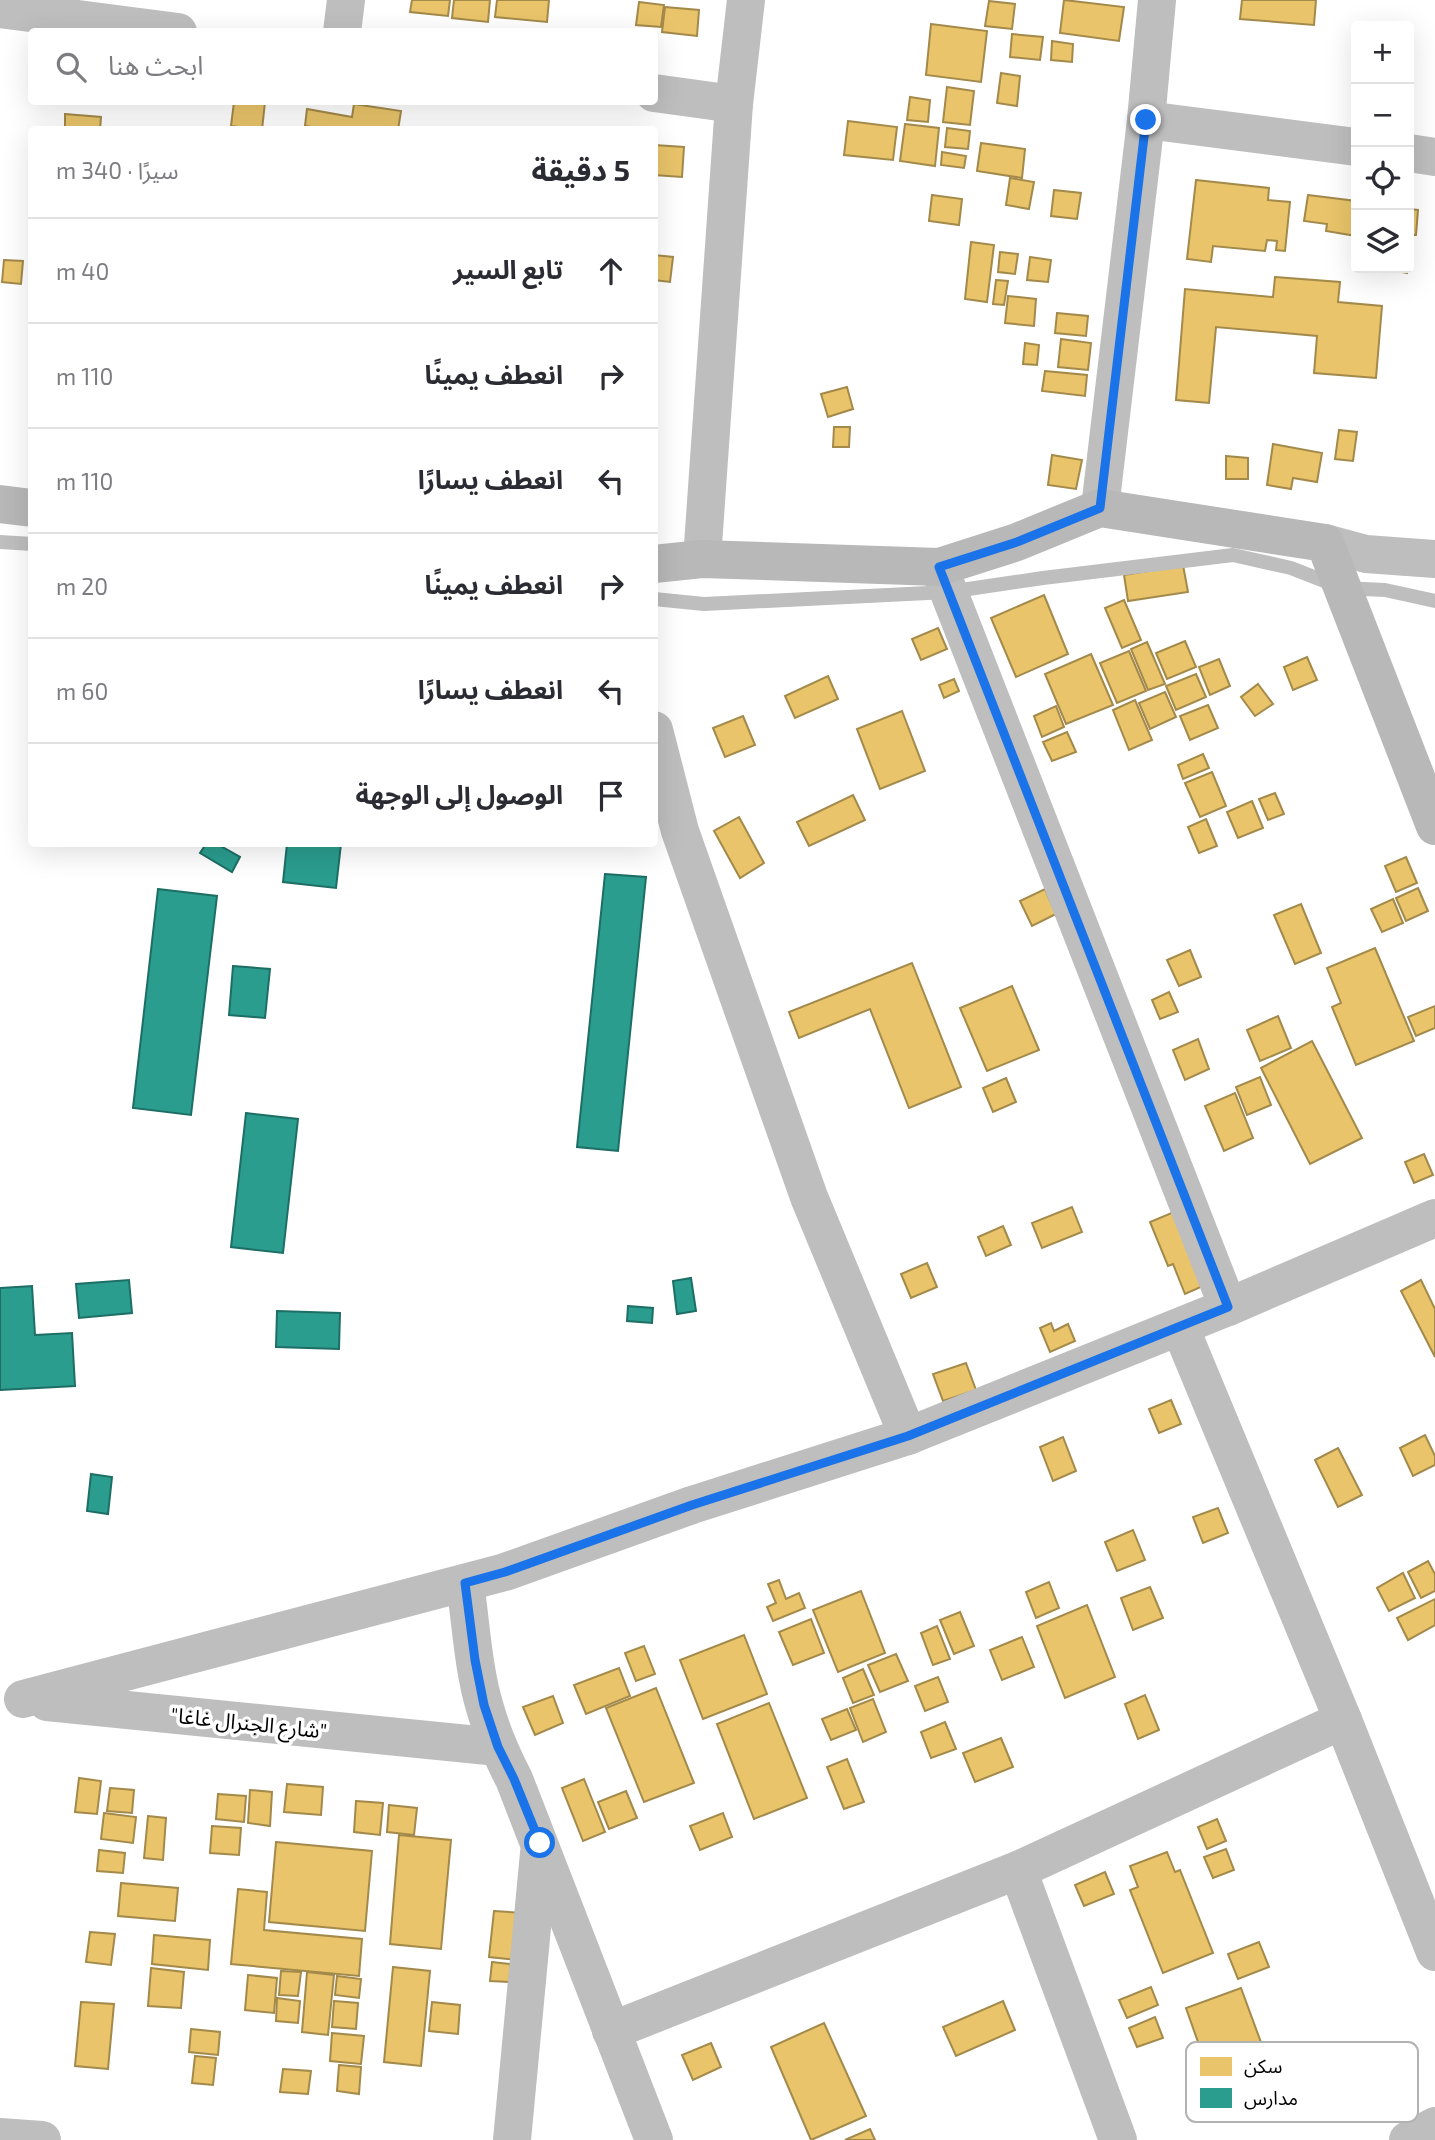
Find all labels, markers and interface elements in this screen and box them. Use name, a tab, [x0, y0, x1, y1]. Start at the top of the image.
map controls	[1351, 21, 1414, 273]
button: +	[1351, 21, 1414, 84]
search box	[28, 28, 658, 105]
icon: search	[52, 48, 90, 86]
text: ابحث هنا	[108, 49, 203, 80]
button: −	[1351, 84, 1414, 147]
route end	[1130, 104, 1161, 135]
button: locate	[1351, 147, 1414, 210]
text: 5 دقيقة	[531, 151, 630, 187]
text: سيرًا · 340 m	[56, 156, 178, 184]
button: layers	[1351, 210, 1414, 273]
icon: ahead	[592, 252, 630, 290]
text: تابع السير	[453, 253, 563, 284]
text: 40 m	[56, 257, 109, 285]
icon: right	[592, 357, 630, 395]
text: انعطف يمينًا	[424, 358, 563, 389]
text: 110 m	[56, 362, 113, 390]
icon: left	[592, 462, 630, 500]
text: انعطف يسارًا	[418, 463, 563, 494]
text: 110 m	[56, 467, 113, 495]
icon: right	[592, 567, 630, 605]
text: انعطف يمينًا	[424, 568, 563, 599]
text: 20 m	[56, 572, 108, 600]
icon: left	[592, 672, 630, 710]
text: انعطف يسارًا	[418, 673, 563, 704]
text: 60 m	[56, 677, 108, 705]
icon: arrive	[592, 777, 630, 815]
text: الوصول إلى الوجهة	[355, 778, 563, 809]
street label: "شارع الجنرال غاغا"	[169, 1701, 328, 1747]
route start	[524, 1827, 555, 1858]
legend	[1186, 2042, 1418, 2122]
text: سكن	[1244, 2054, 1282, 2078]
text: مدارس	[1244, 2086, 1298, 2110]

